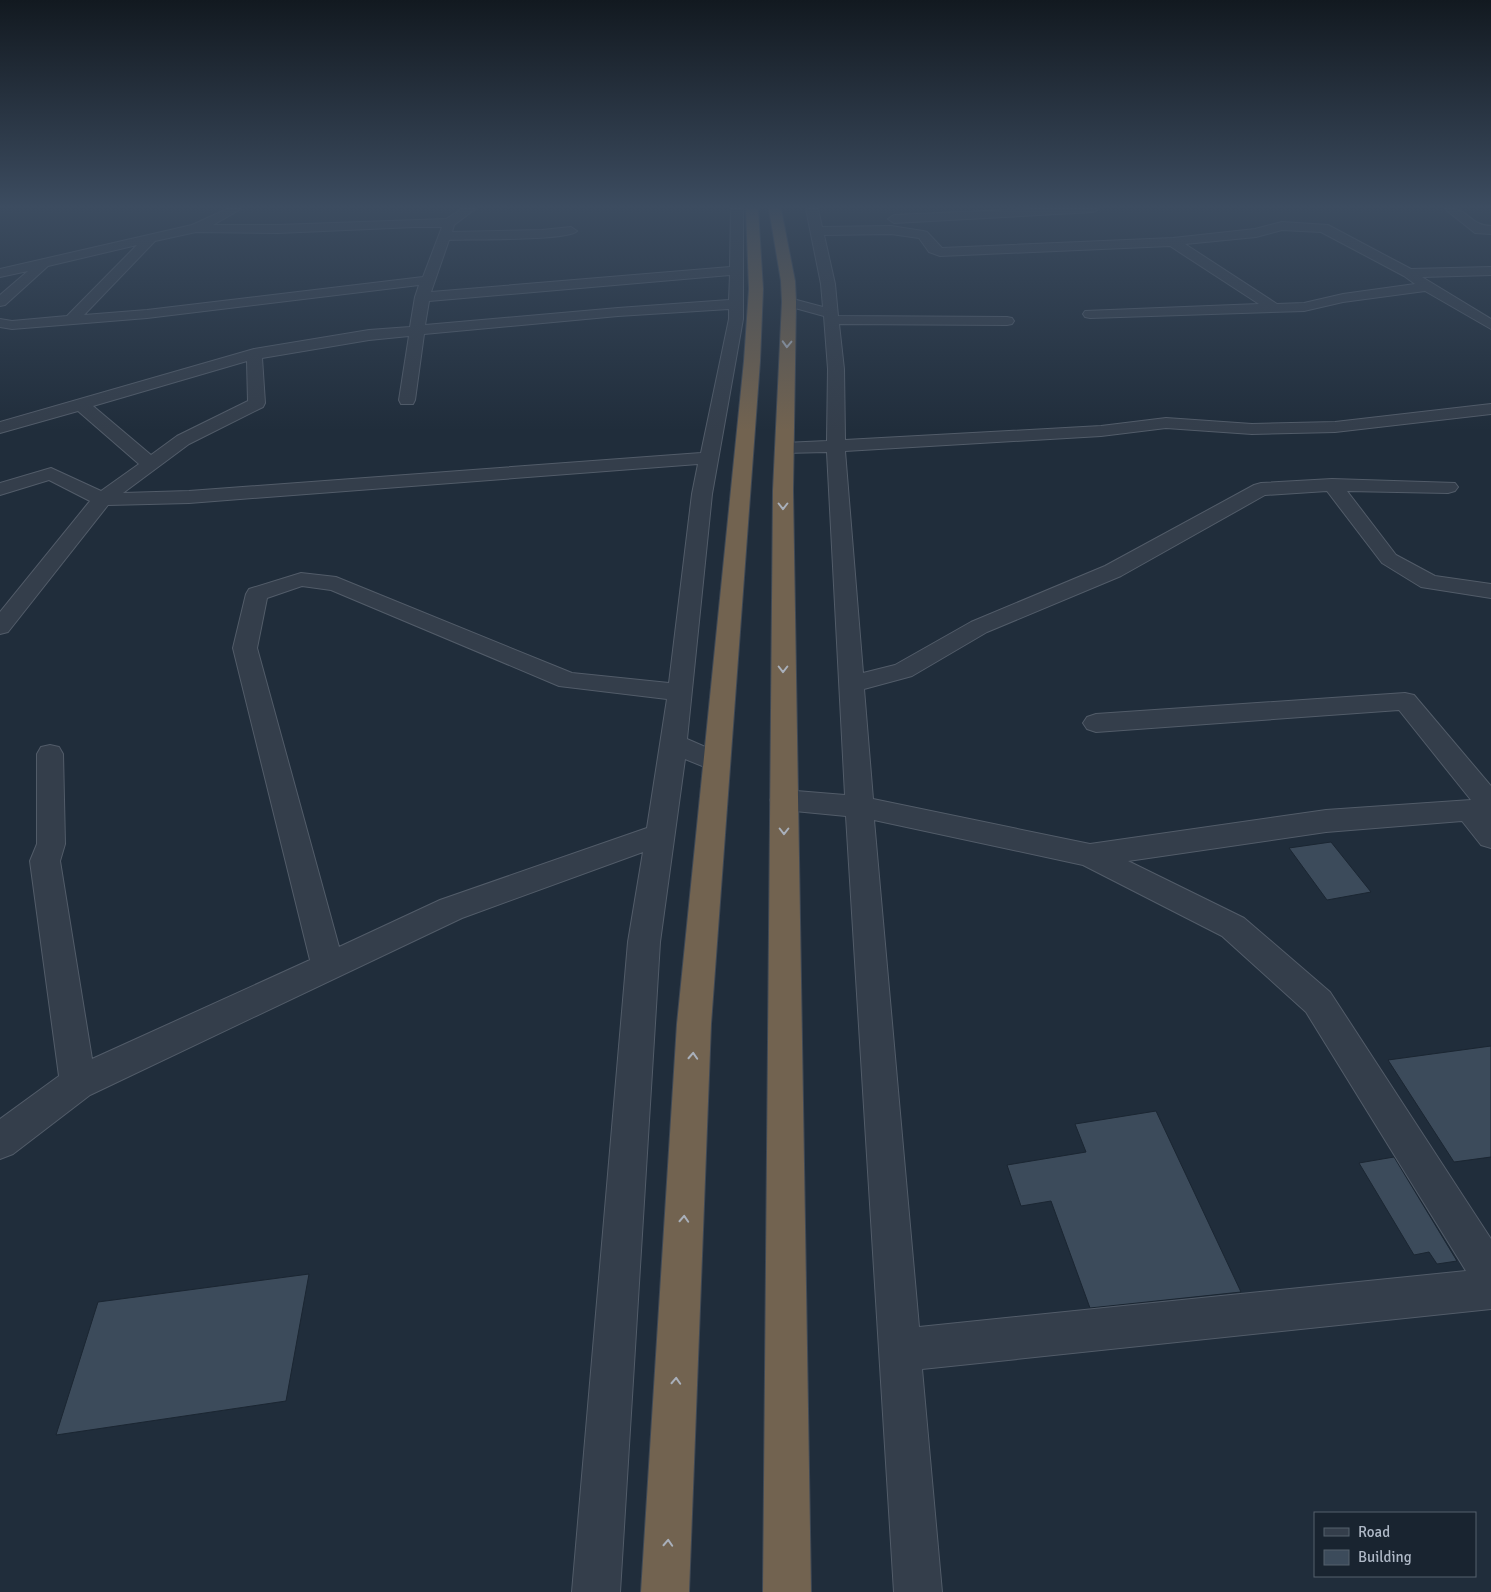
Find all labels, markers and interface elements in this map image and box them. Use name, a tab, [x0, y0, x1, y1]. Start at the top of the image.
one-way arrow	[782, 340, 793, 348]
one-way arrow	[778, 502, 788, 510]
one-way arrow	[778, 665, 788, 673]
one-way arrow	[779, 828, 789, 835]
one-way arrow	[687, 1052, 698, 1060]
one-way arrow	[679, 1214, 690, 1222]
one-way arrow	[670, 1377, 681, 1385]
legend	[1314, 1512, 1476, 1577]
text: Road	[1358, 1523, 1390, 1541]
one-way arrow	[662, 1539, 673, 1547]
text: Building	[1358, 1548, 1412, 1566]

